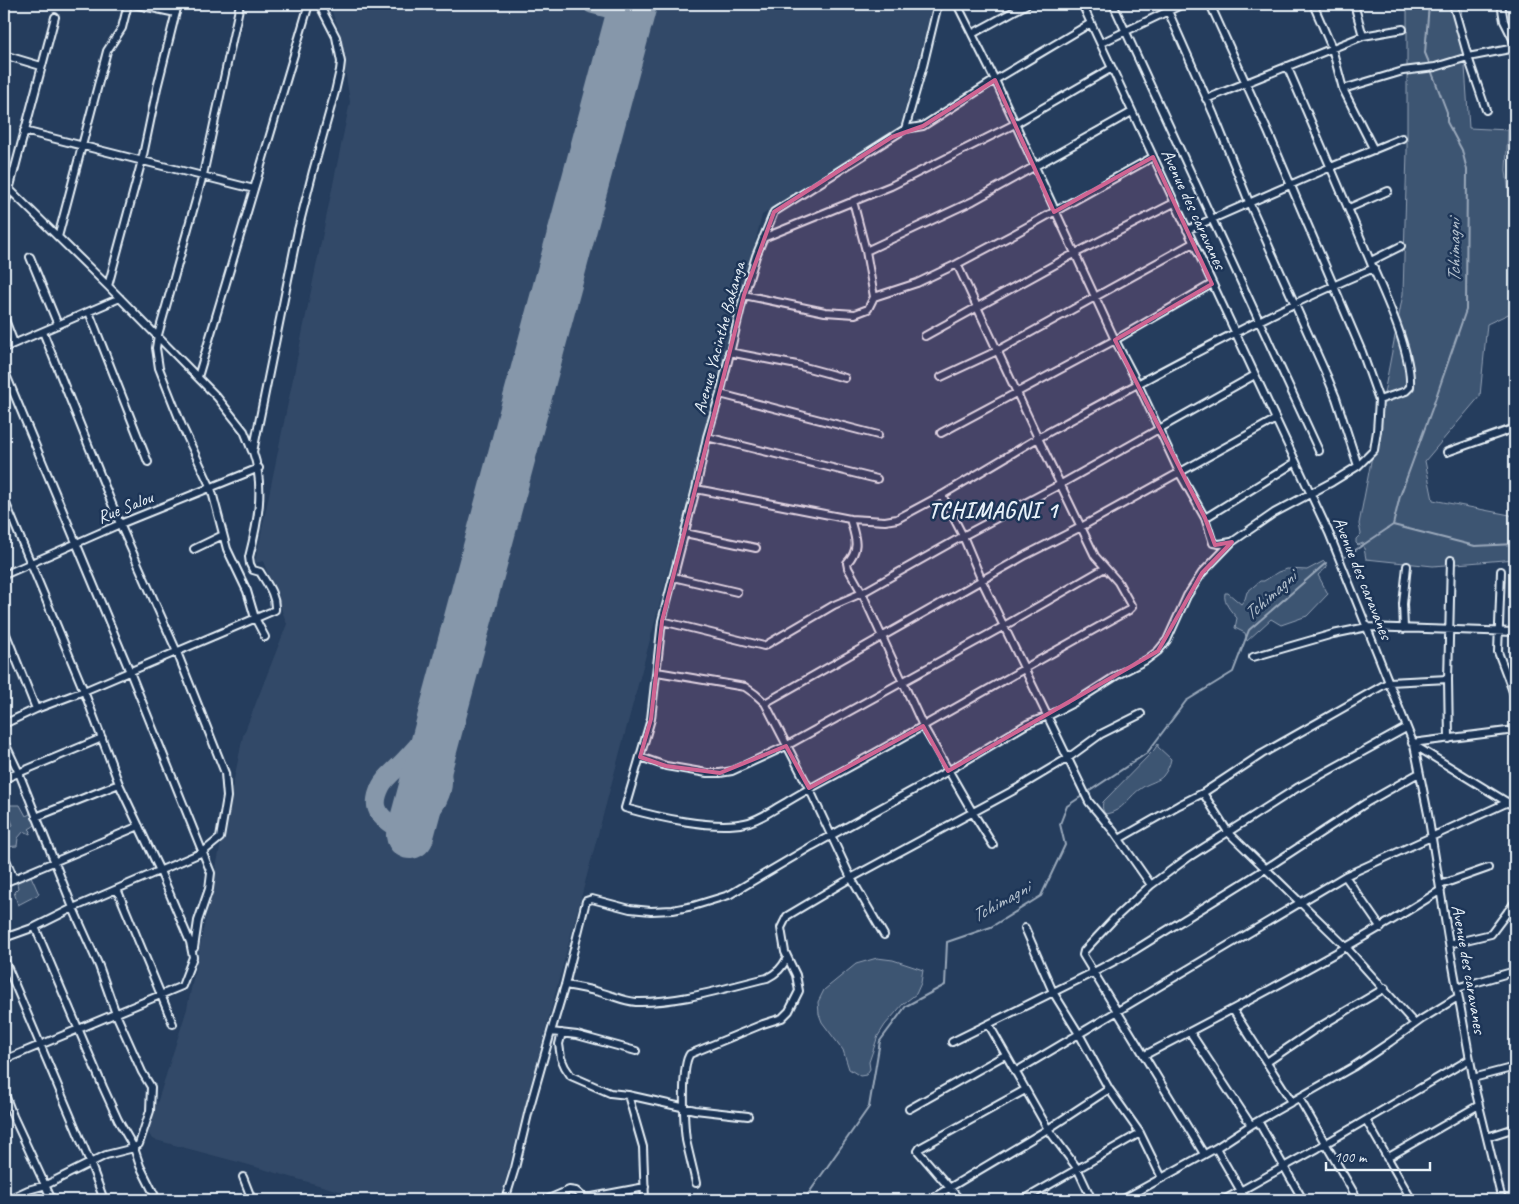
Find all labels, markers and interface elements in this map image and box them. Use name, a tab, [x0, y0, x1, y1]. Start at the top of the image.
street label: Avenue des caravanes	[1157, 145, 1232, 274]
water label: Tchimagni	[1442, 215, 1466, 283]
street label: Avenue Yacinthe Bakanga	[688, 258, 750, 417]
street label: Rue Salou	[94, 485, 157, 528]
district label: TCHIMAGNI 1	[928, 497, 1059, 525]
street label: Avenue des caravanes	[1328, 513, 1398, 644]
water label: Tchimagni	[1238, 563, 1304, 626]
water label: Tchimagni	[967, 874, 1038, 928]
street label: Avenue des caravanes	[1447, 903, 1491, 1037]
scale bar	[1326, 1139, 1430, 1171]
text: 100 m	[1334, 1148, 1368, 1167]

